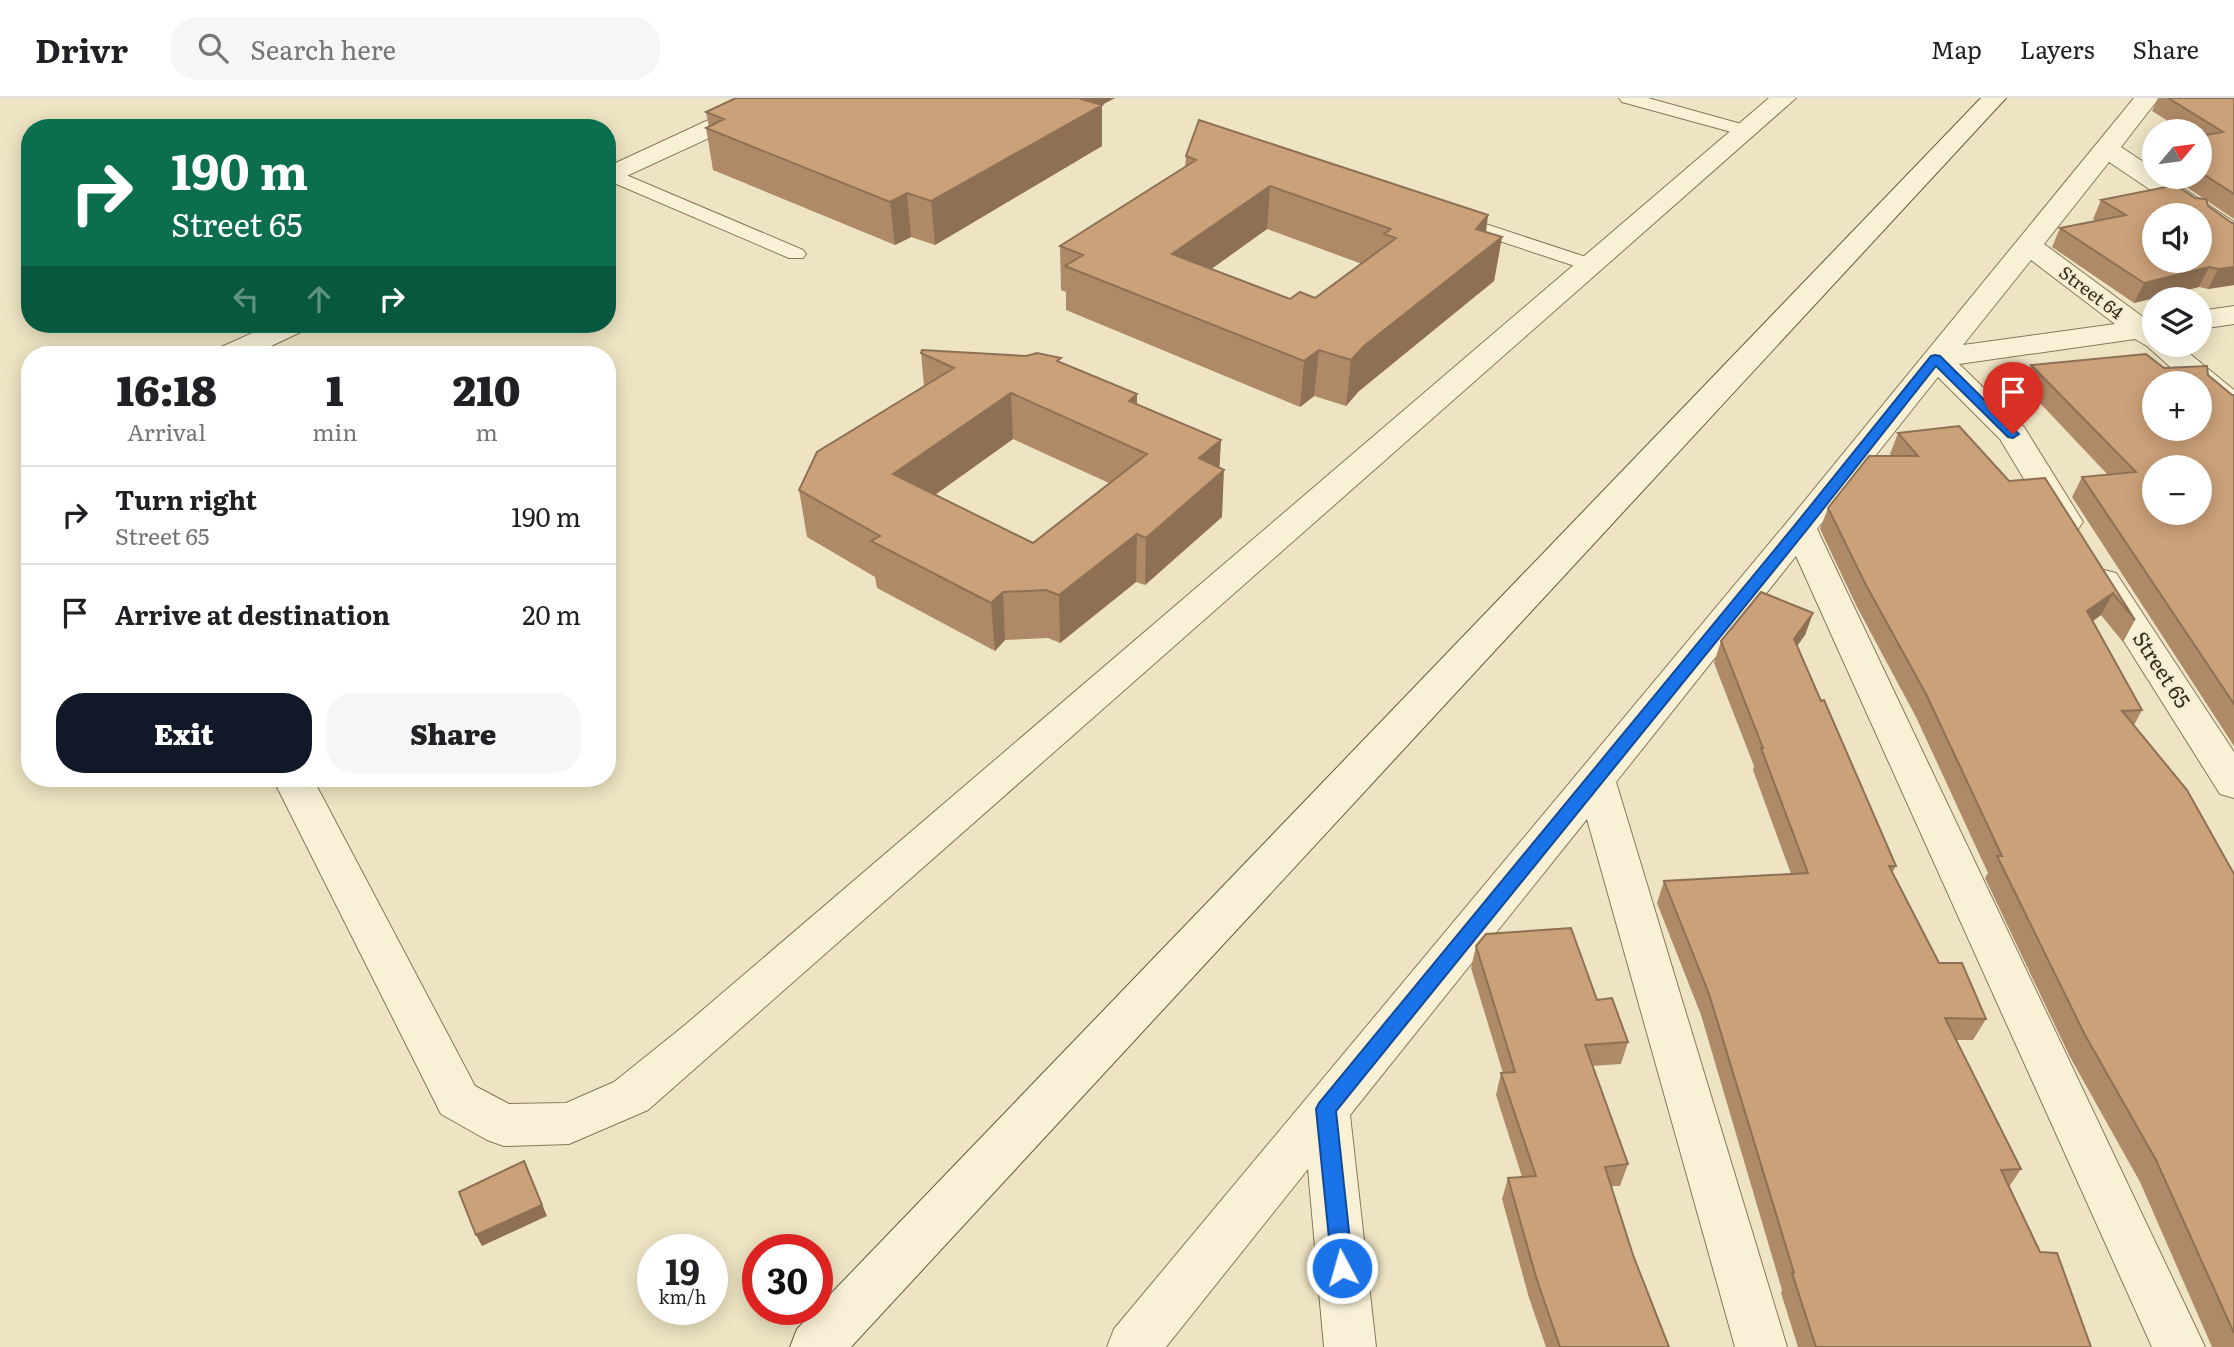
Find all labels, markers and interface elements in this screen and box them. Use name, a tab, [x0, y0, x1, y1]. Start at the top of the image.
search box	[170, 17, 660, 80]
text: Drivr	[35, 24, 128, 73]
icon: search	[194, 29, 232, 67]
text: Search here	[250, 29, 396, 68]
text: Map	[1931, 31, 1982, 66]
text: Layers	[2020, 31, 2094, 66]
text: Share	[2132, 31, 2199, 66]
north arrow	[2142, 119, 2212, 189]
map controls	[2142, 119, 2212, 525]
text: 190 m	[171, 132, 308, 205]
icon: right	[56, 147, 147, 238]
text: Street 65	[171, 199, 302, 247]
button: sound	[2142, 203, 2212, 273]
street label: Street 64	[2054, 259, 2130, 325]
icon: left	[227, 280, 265, 318]
icon: ahead	[300, 280, 338, 318]
icon: right	[373, 280, 411, 318]
button: layers	[2142, 287, 2212, 357]
text: 16:18	[116, 357, 217, 419]
text: 1	[326, 357, 344, 419]
text: 210	[453, 357, 521, 419]
pin	[1983, 362, 2043, 434]
button: +	[2142, 371, 2212, 441]
icon: arrive	[1994, 373, 2032, 411]
text: Arrival	[127, 414, 206, 448]
text: min	[312, 414, 357, 448]
text: m	[476, 414, 498, 448]
button: −	[2142, 455, 2212, 525]
text: Turn right	[115, 479, 257, 518]
icon: right	[56, 496, 94, 534]
text: 190 m	[511, 496, 581, 535]
text: Street 65	[115, 518, 209, 552]
icon: arrive	[56, 594, 94, 632]
text: Arrive at destination	[115, 594, 390, 633]
text: 20 m	[522, 594, 581, 633]
street label: Street 65	[2127, 624, 2200, 713]
button: Exit	[56, 693, 312, 773]
button: Share	[326, 693, 581, 773]
position arrow	[1305, 1231, 1379, 1305]
speed limit sign: 30	[742, 1234, 833, 1325]
text: 19	[665, 1244, 700, 1296]
text: km/h	[659, 1283, 706, 1310]

